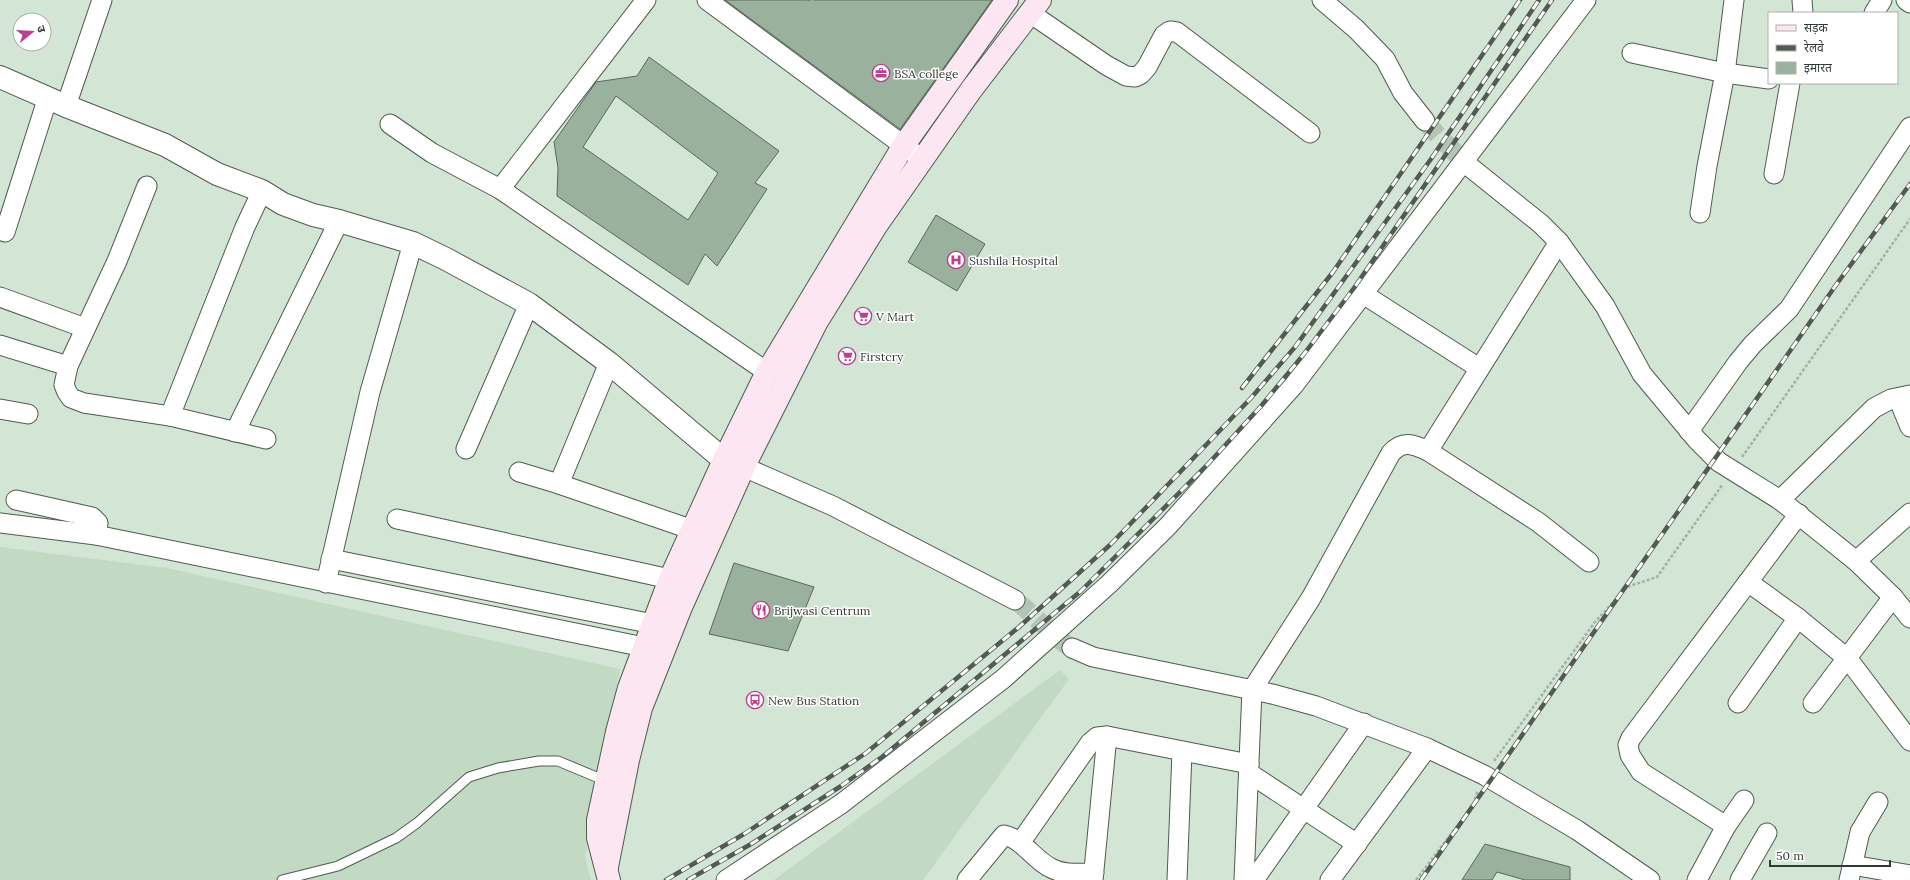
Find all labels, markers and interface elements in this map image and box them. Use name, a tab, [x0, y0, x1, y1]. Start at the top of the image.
north arrow	[12, 12, 52, 52]
legend	[1768, 12, 1898, 84]
text: सड़क	[1804, 20, 1829, 35]
text: उ	[34, 24, 49, 35]
text: रेलवे	[1804, 40, 1824, 55]
text: इमारत	[1804, 60, 1833, 75]
office icon: BSA college	[871, 63, 891, 83]
place label: BSA college	[894, 66, 959, 81]
hospital icon: Sushila Hospital	[946, 250, 966, 270]
place label: Sushila Hospital	[969, 253, 1058, 268]
supermarket icon: V Mart	[853, 306, 873, 326]
place label: V Mart	[875, 309, 914, 324]
supermarket icon: Firstcry	[837, 346, 857, 366]
place label: Firstcry	[860, 349, 904, 364]
restaurant icon: Brijwasi Centrum	[751, 600, 771, 620]
place label: Brijwasi Centrum	[774, 603, 871, 618]
bus stop icon: New Bus Station	[745, 690, 765, 710]
place label: New Bus Station	[768, 693, 859, 708]
scale bar	[1770, 842, 1890, 868]
text: 50 m	[1776, 848, 1804, 863]

